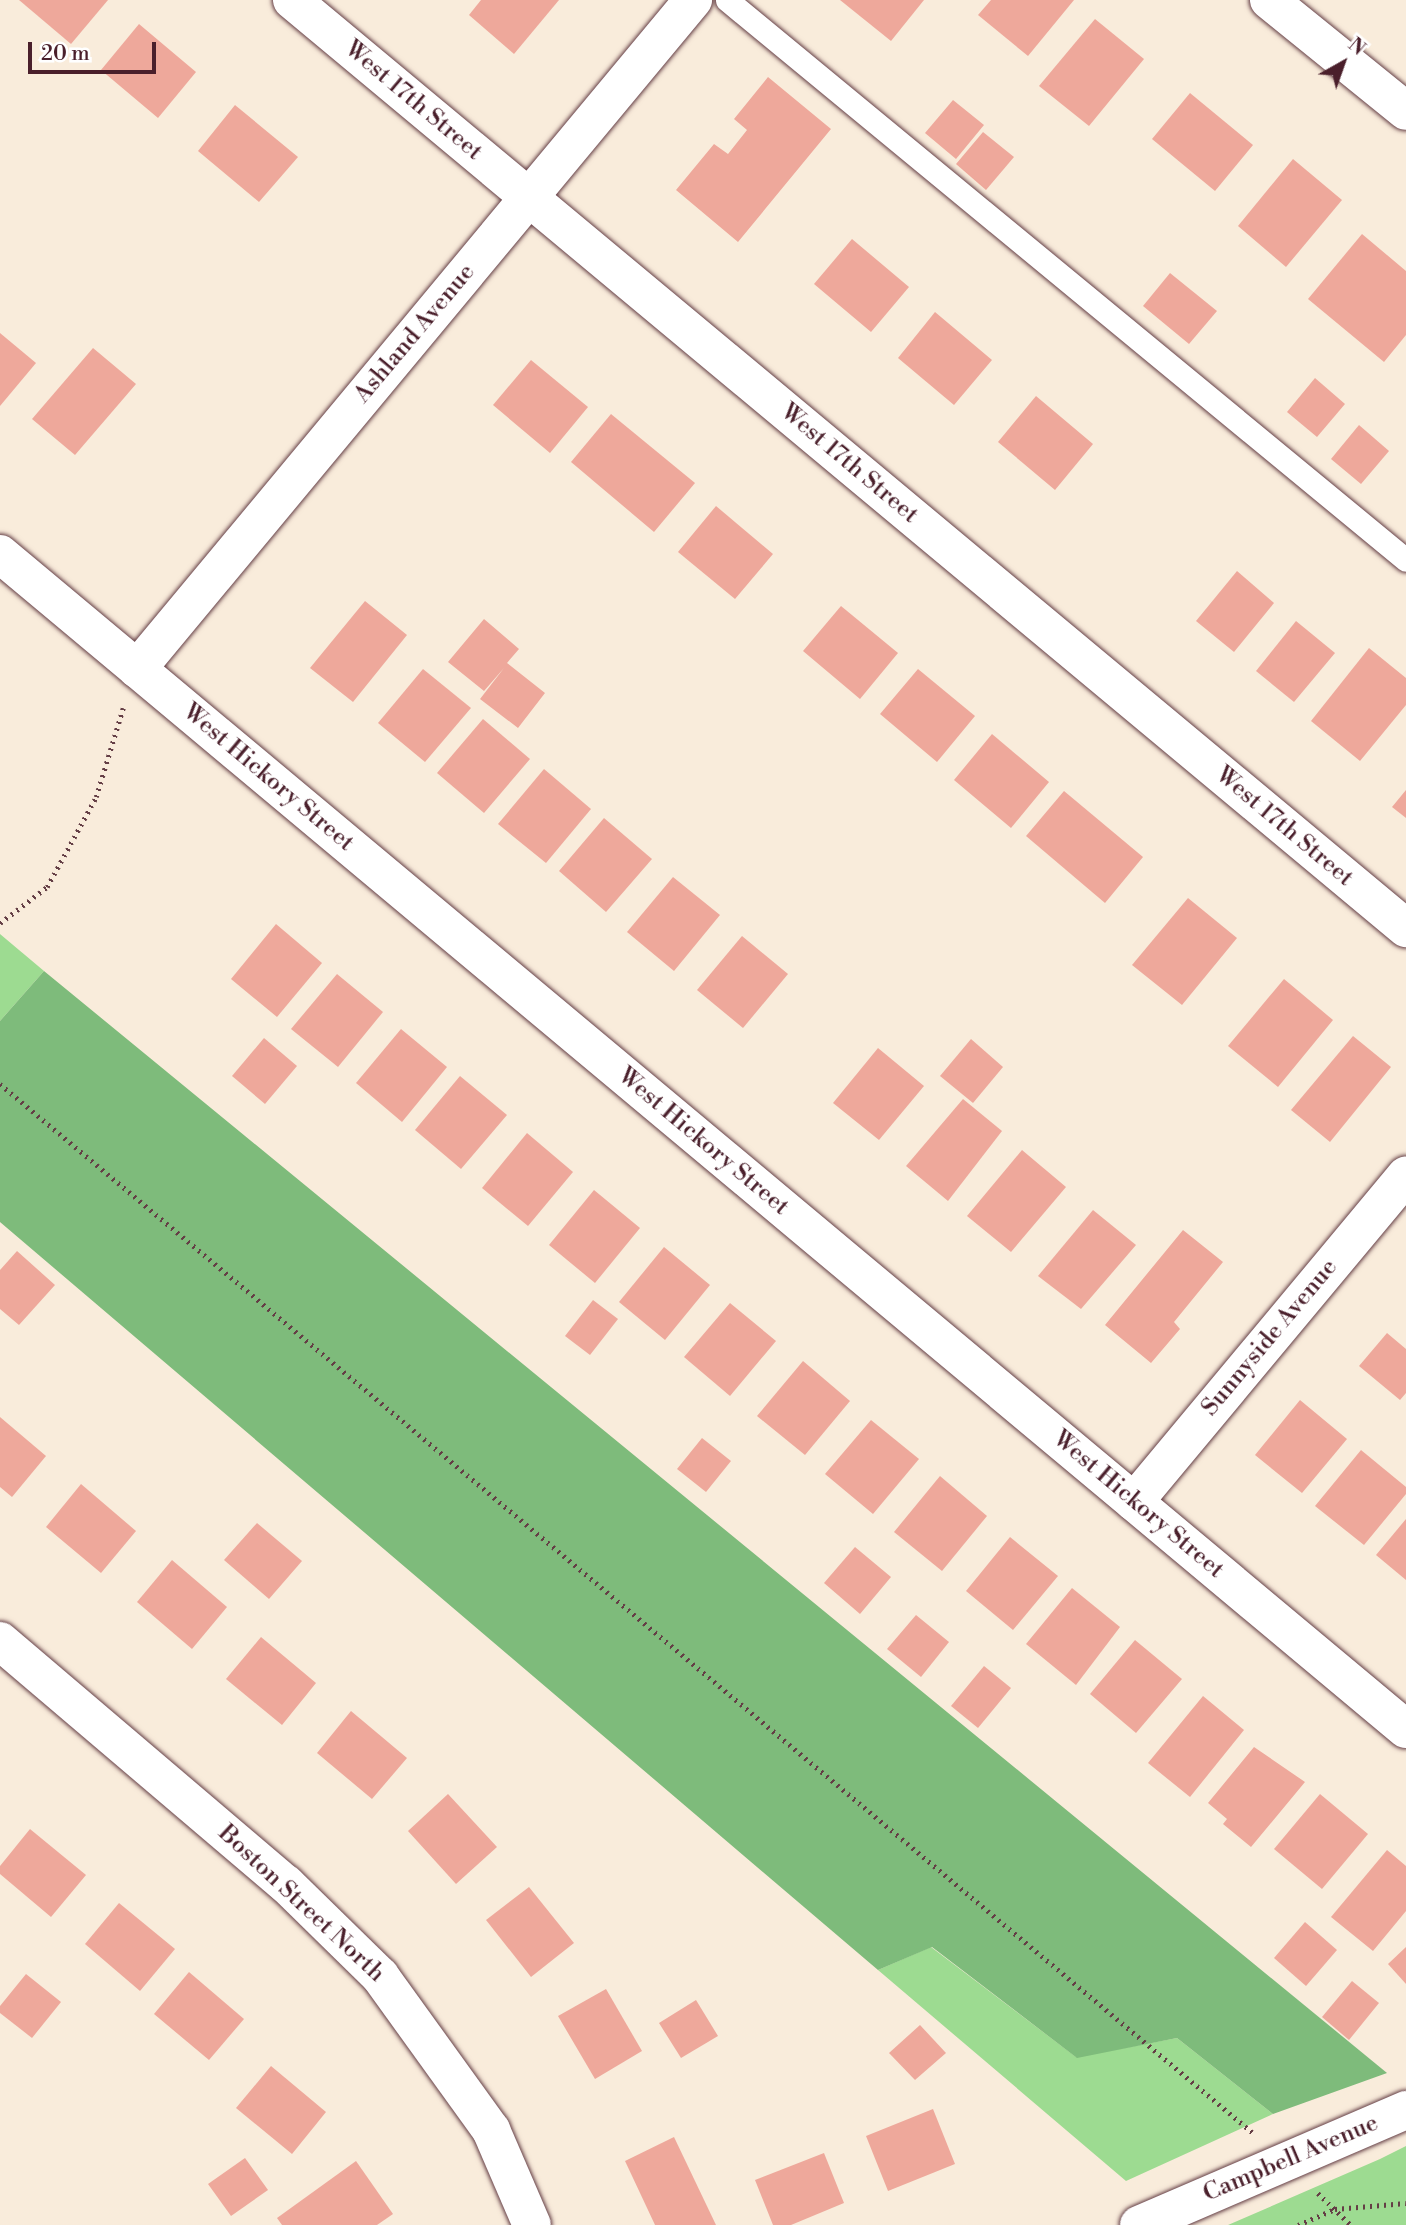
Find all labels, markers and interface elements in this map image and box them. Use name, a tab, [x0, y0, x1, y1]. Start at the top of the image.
scale bar	[32, 28, 159, 72]
north arrow	[1308, 28, 1378, 98]
text: N	[1343, 33, 1370, 61]
street label: West 17th Street	[338, 35, 488, 167]
text: 20 m	[41, 41, 90, 67]
street label: Ashland Avenue	[349, 259, 481, 409]
street label: West 17th Street	[774, 398, 924, 530]
street label: West Hickory Street	[177, 698, 359, 858]
street label: West 17th Street	[1209, 761, 1359, 893]
street label: West Hickory Street	[612, 1062, 794, 1222]
street label: Sunnyside Avenue	[1196, 1254, 1344, 1422]
street label: West Hickory Street	[1047, 1425, 1229, 1585]
street label: Boston Street North	[212, 1819, 390, 1989]
street label: Campbell Avenue	[1199, 2109, 1383, 2209]

